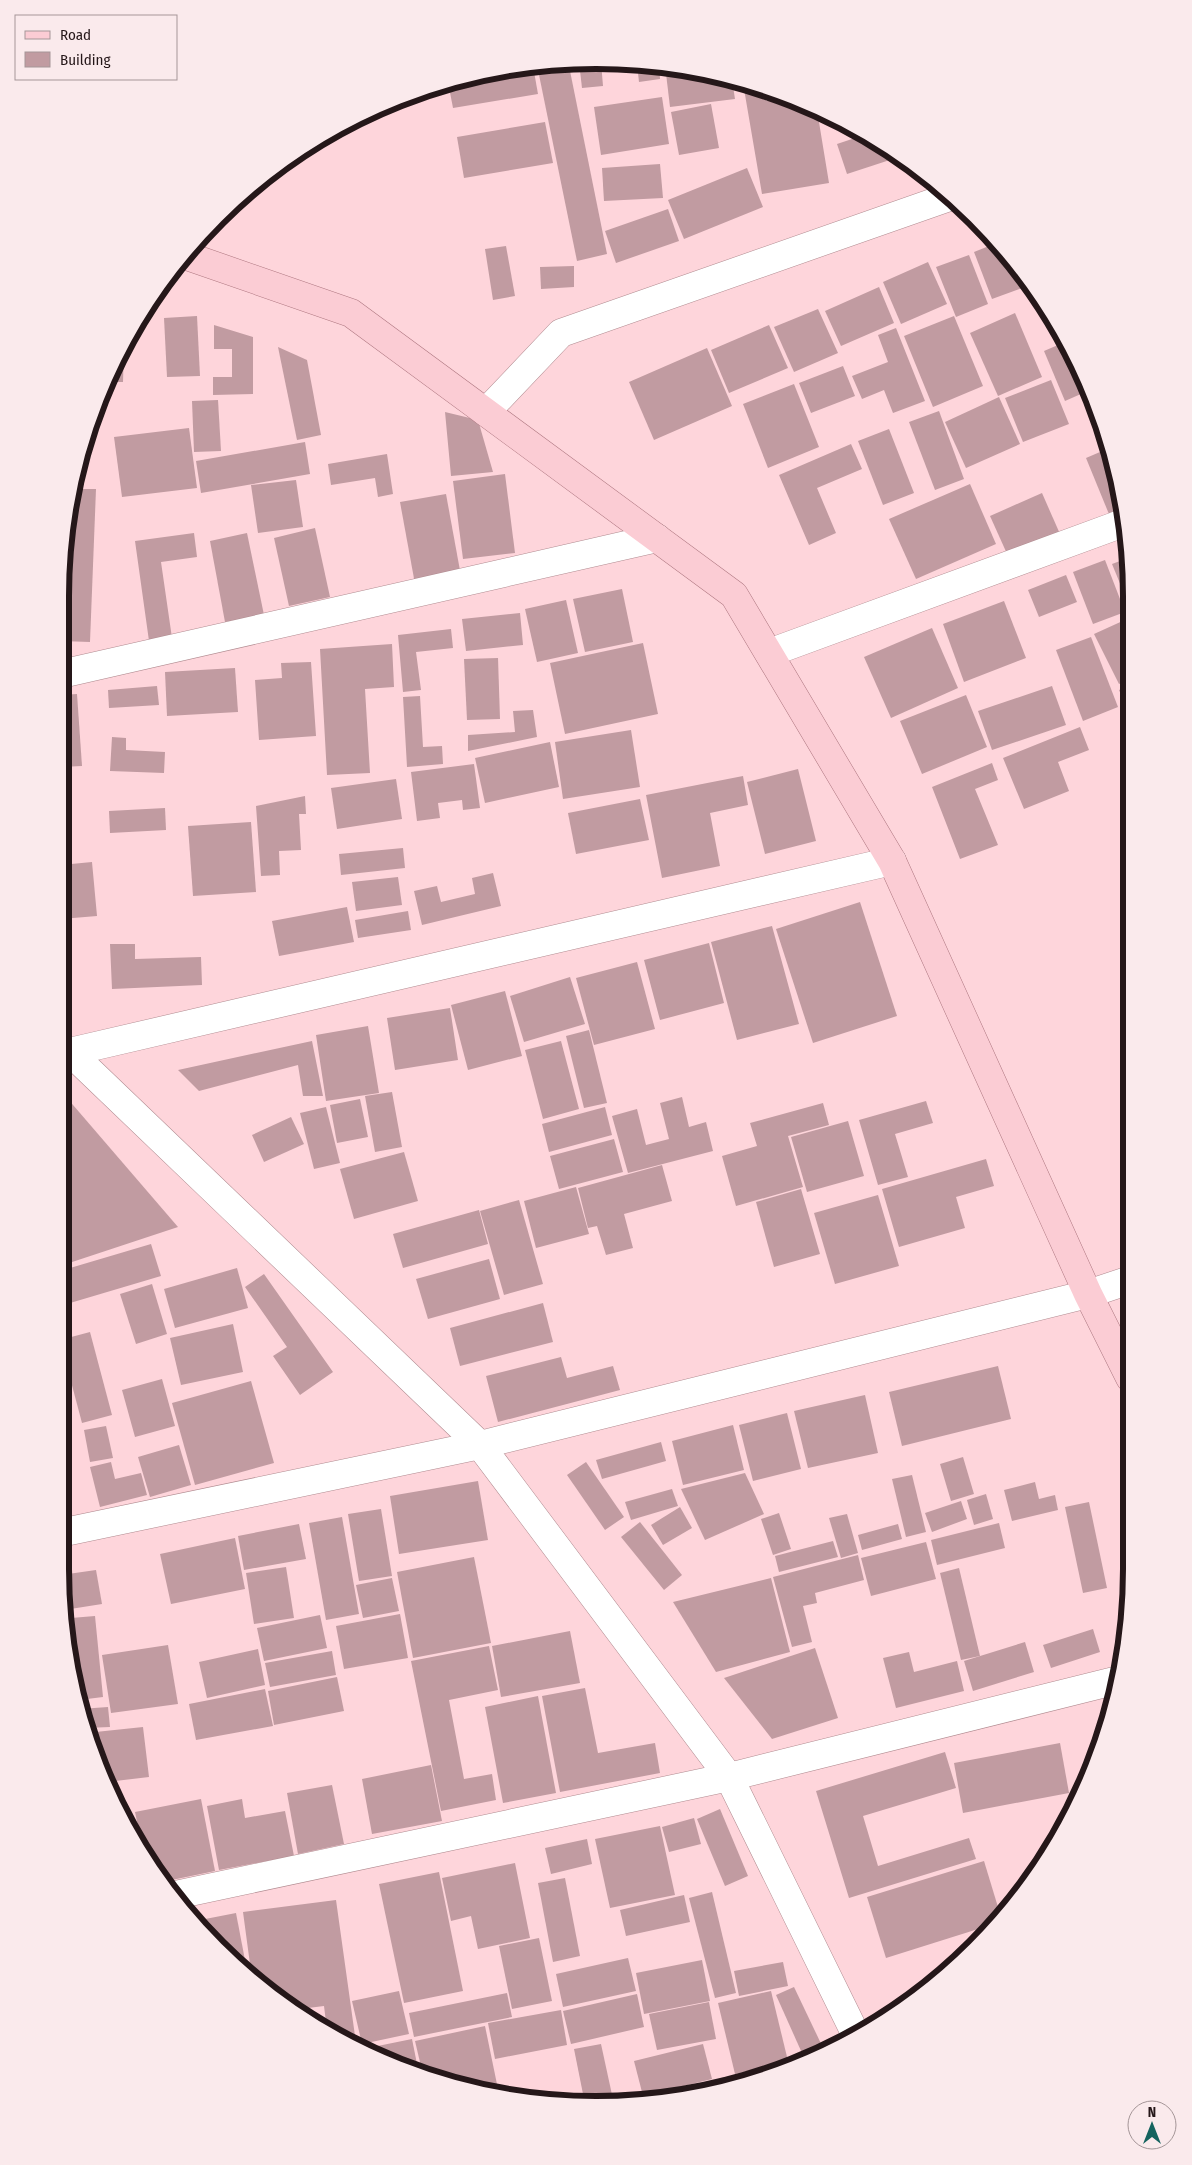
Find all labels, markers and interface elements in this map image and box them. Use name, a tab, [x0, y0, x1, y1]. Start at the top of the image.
legend	[15, 15, 178, 80]
text: Road	[60, 26, 91, 44]
text: Building	[60, 51, 111, 69]
north arrow	[1127, 2100, 1177, 2150]
text: N	[1148, 2104, 1156, 2121]

